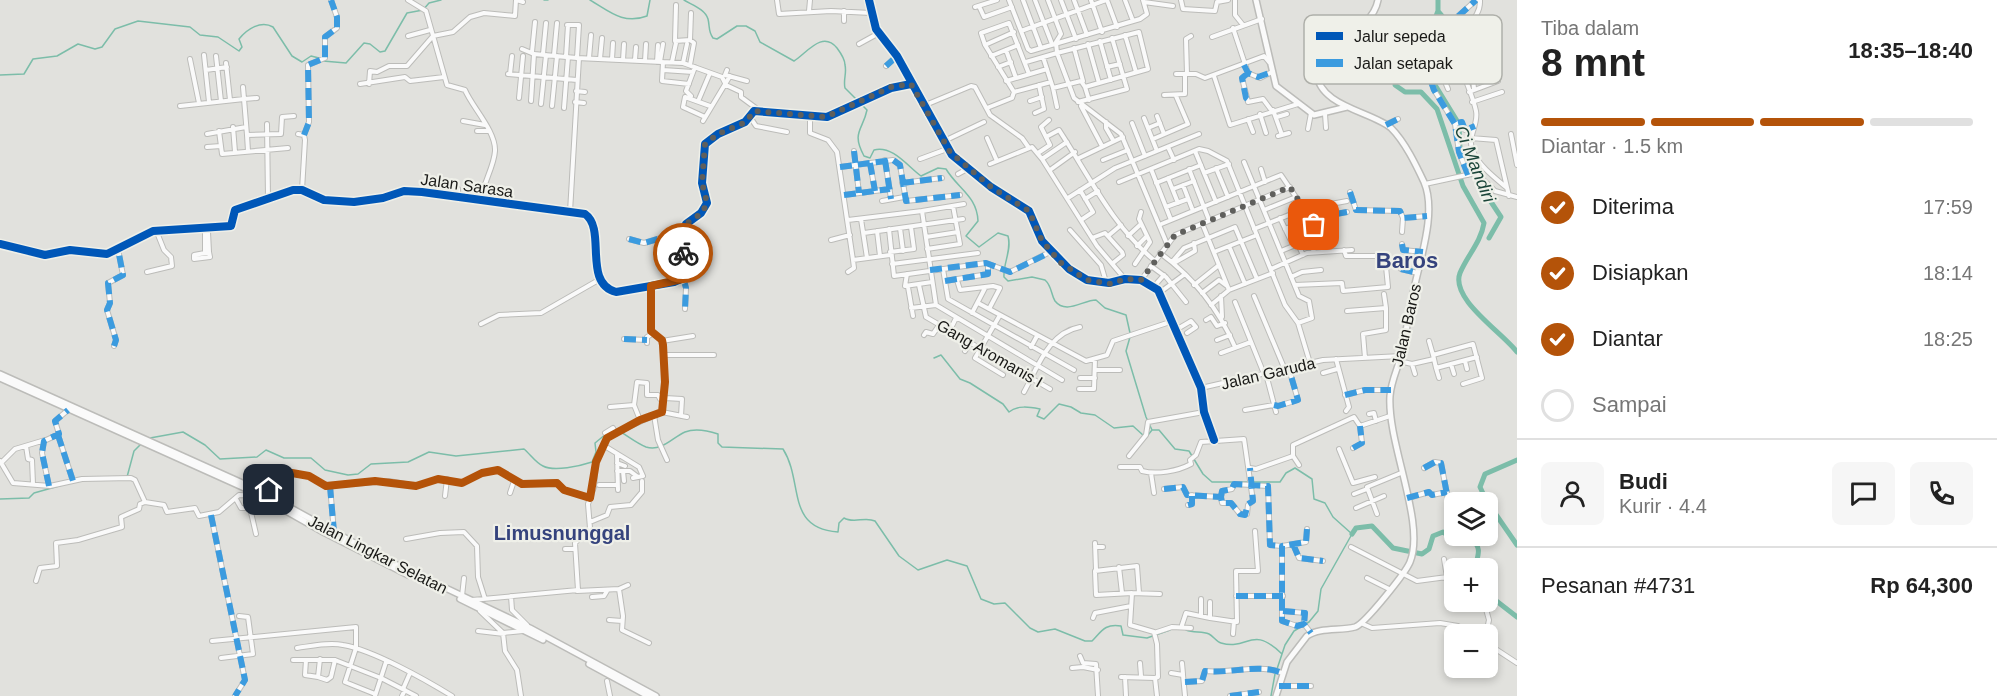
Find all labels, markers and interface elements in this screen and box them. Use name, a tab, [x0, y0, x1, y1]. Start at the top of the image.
legend	[1304, 15, 1502, 84]
text: Tiba dalam	[1541, 17, 1639, 39]
text: Jalur sepeda	[1354, 28, 1446, 45]
text: 18:35–18:40	[1848, 38, 1973, 63]
text: 8 mnt	[1541, 41, 1645, 84]
text: Jalan setapak	[1354, 55, 1454, 72]
water label: Ci Mandiri	[1451, 123, 1500, 206]
text: Diantar · 1.5 km	[1541, 135, 1683, 157]
street label: Jalan Sarasa	[420, 171, 514, 200]
icon: check	[1541, 191, 1574, 224]
text: Diterima	[1592, 194, 1674, 219]
text: 17:59	[1923, 196, 1973, 218]
pin	[1288, 199, 1339, 250]
icon: bag	[1297, 208, 1330, 241]
courier	[653, 223, 713, 283]
icon: bike	[667, 237, 700, 270]
district label: Baros	[1376, 248, 1438, 273]
icon: check	[1541, 257, 1574, 290]
text: Disiapkan	[1592, 260, 1689, 285]
text: 18:14	[1923, 262, 1973, 284]
street label: Jalan Baros	[1389, 282, 1424, 368]
street label: Gang Aromanis I	[934, 316, 1046, 391]
icon: check	[1541, 323, 1574, 356]
text: Diantar	[1592, 326, 1663, 351]
text: 18:25	[1923, 328, 1973, 350]
street label: Jalan Garuda	[1219, 354, 1317, 393]
text: Sampai	[1592, 392, 1667, 417]
button: person	[1541, 462, 1604, 525]
button: chat	[1832, 462, 1895, 525]
button: phone	[1910, 462, 1973, 525]
pin	[243, 464, 294, 515]
text: Budi	[1619, 469, 1668, 494]
icon: home	[252, 473, 285, 506]
map controls	[1444, 492, 1498, 678]
button: layers	[1444, 492, 1498, 546]
text: Kurir · 4.4	[1619, 495, 1707, 517]
street label: Jalan Lingkar Selatan	[305, 512, 450, 597]
district label: Limusnunggal	[494, 522, 630, 544]
button: +	[1444, 558, 1498, 612]
text: Pesanan #4731	[1541, 573, 1695, 598]
text: Rp 64,300	[1870, 573, 1973, 598]
button: −	[1444, 624, 1498, 678]

